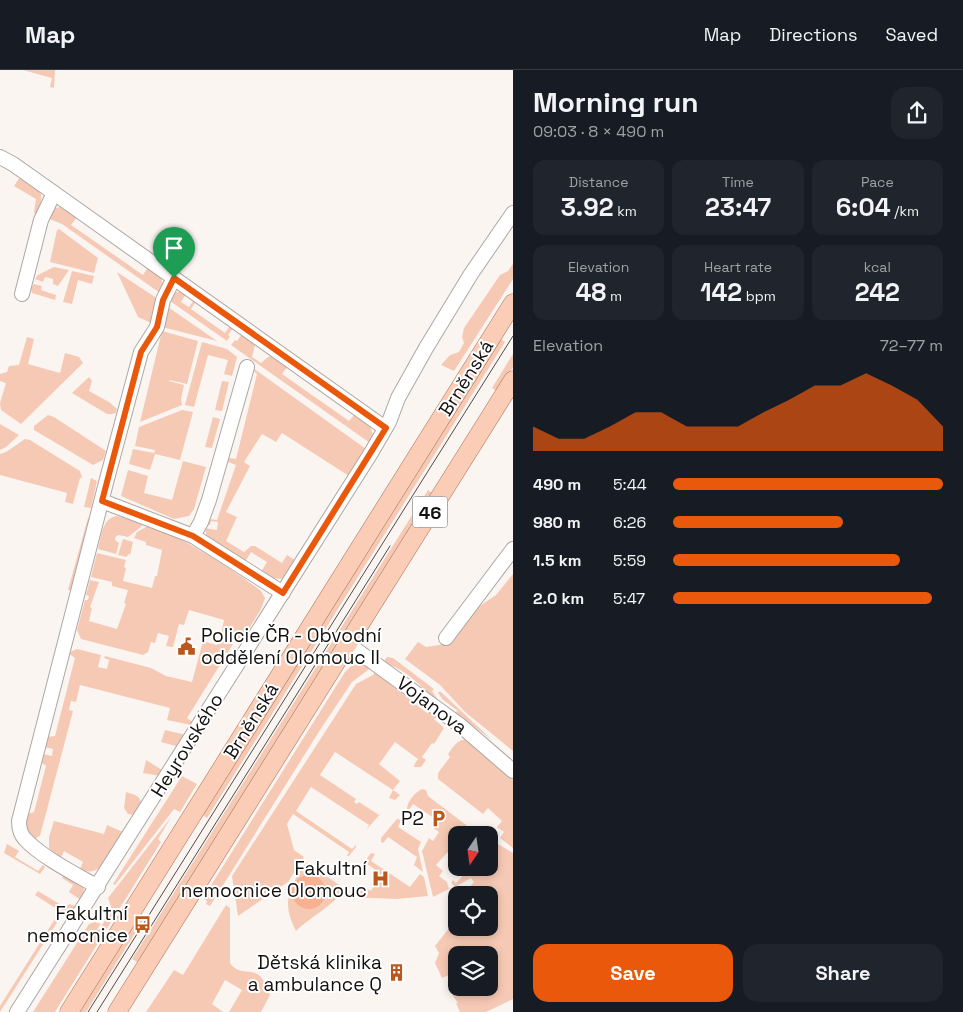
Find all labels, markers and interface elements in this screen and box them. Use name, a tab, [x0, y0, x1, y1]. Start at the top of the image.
text: Map	[25, 19, 75, 50]
text: Map	[704, 23, 741, 46]
text: Directions	[769, 23, 858, 46]
text: Saved	[886, 23, 938, 46]
text: Morning run	[533, 84, 698, 120]
button: share	[891, 87, 943, 139]
text: 09:03 · 8 × 490 m	[533, 121, 664, 142]
text: Distance	[569, 173, 628, 191]
text: Time	[722, 173, 754, 191]
text: Pace	[861, 173, 894, 191]
text: 3.92	[561, 191, 614, 223]
text: 23:47	[705, 191, 771, 223]
text: 6:04	[836, 191, 891, 223]
text: km	[614, 202, 637, 220]
text: /km	[891, 202, 919, 220]
pin	[153, 227, 195, 278]
icon: arrive	[160, 234, 188, 262]
text: Elevation	[568, 258, 629, 276]
text: Heart rate	[704, 258, 772, 276]
text: kcal	[864, 258, 891, 276]
text: 48	[575, 276, 606, 308]
text: 142	[700, 276, 742, 308]
text: 242	[855, 276, 900, 308]
text: m	[606, 287, 622, 305]
text: bpm	[742, 287, 776, 305]
street label: Brněnská	[433, 335, 499, 421]
text: Elevation	[533, 335, 603, 356]
text: 72–77 m	[880, 335, 943, 356]
text: 490 m	[533, 474, 581, 495]
text: 5:44	[613, 474, 647, 495]
road number: 46	[412, 497, 448, 528]
text: 980 m	[533, 512, 581, 533]
text: 6:26	[613, 512, 646, 533]
text: 1.5 km	[533, 550, 581, 571]
text: 5:59	[613, 550, 646, 571]
text: 2.0 km	[533, 588, 584, 609]
text: 5:47	[613, 588, 645, 609]
place label: Policie ČR - Obvodní oddělení Olomouc II	[201, 623, 382, 670]
public building icon: Policie ČR - Obvodní oddělení Olomouc II	[177, 636, 197, 656]
street label: Vojanova	[392, 670, 472, 740]
street label: Brněnská	[218, 678, 284, 764]
street label: Heyrovského	[145, 688, 229, 802]
place label: P2	[401, 806, 424, 831]
parking icon: P2	[428, 808, 448, 828]
north arrow	[448, 826, 498, 876]
map controls	[448, 826, 498, 996]
place label: Fakultní nemocnice Olomouc	[181, 856, 367, 903]
hospital icon: Fakultní nemocnice Olomouc	[371, 869, 391, 889]
button: locate	[448, 886, 498, 936]
place label: Fakultní nemocnice	[27, 901, 128, 948]
bus stop icon: Fakultní nemocnice	[132, 914, 152, 934]
button: Save	[533, 944, 733, 1002]
button: Share	[743, 944, 943, 1002]
button: layers	[448, 946, 498, 996]
place label: Dětská klinika a ambulance Q	[248, 950, 382, 997]
building icon: Dětská klinika a ambulance Q	[386, 963, 406, 983]

